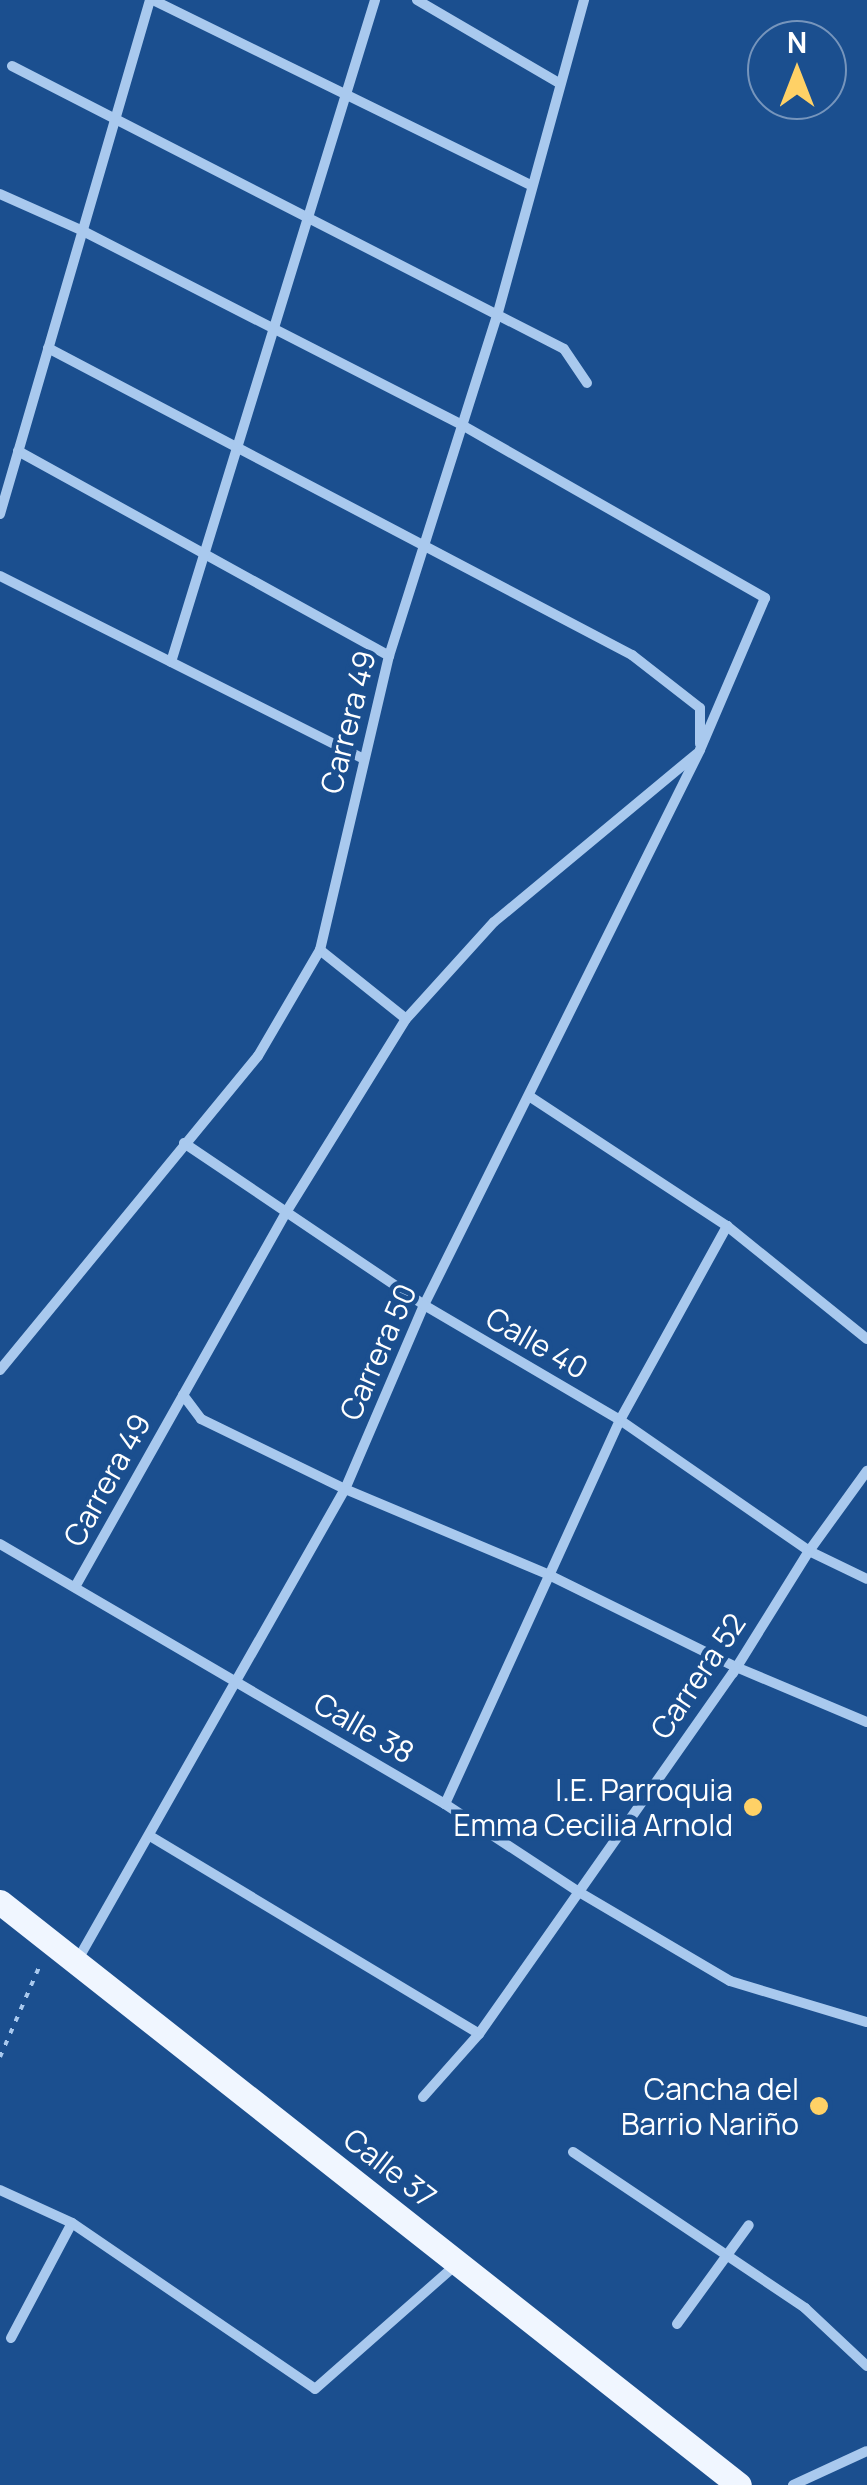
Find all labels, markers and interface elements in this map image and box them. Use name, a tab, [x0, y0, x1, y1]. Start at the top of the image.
north arrow	[747, 20, 847, 120]
text: N	[787, 23, 807, 61]
street label: Carrera 49	[313, 647, 383, 797]
street label: Carrera 50	[332, 1278, 424, 1426]
street label: Calle 40	[480, 1299, 594, 1387]
street label: Carrera 49	[56, 1407, 158, 1553]
street label: Carrera 52	[643, 1606, 753, 1746]
street label: Calle 38	[308, 1685, 420, 1771]
place label: I.E. Parroquia Emma Cecilia Arnold	[453, 1772, 733, 1842]
marker: I.E. Parroquia Emma Cecilia Arnold	[742, 1796, 764, 1818]
place label: Cancha del Barrio Nariño	[621, 2071, 799, 2142]
marker: Cancha del Barrio Nariño	[808, 2095, 830, 2117]
street label: Calle 37	[337, 2121, 443, 2215]

